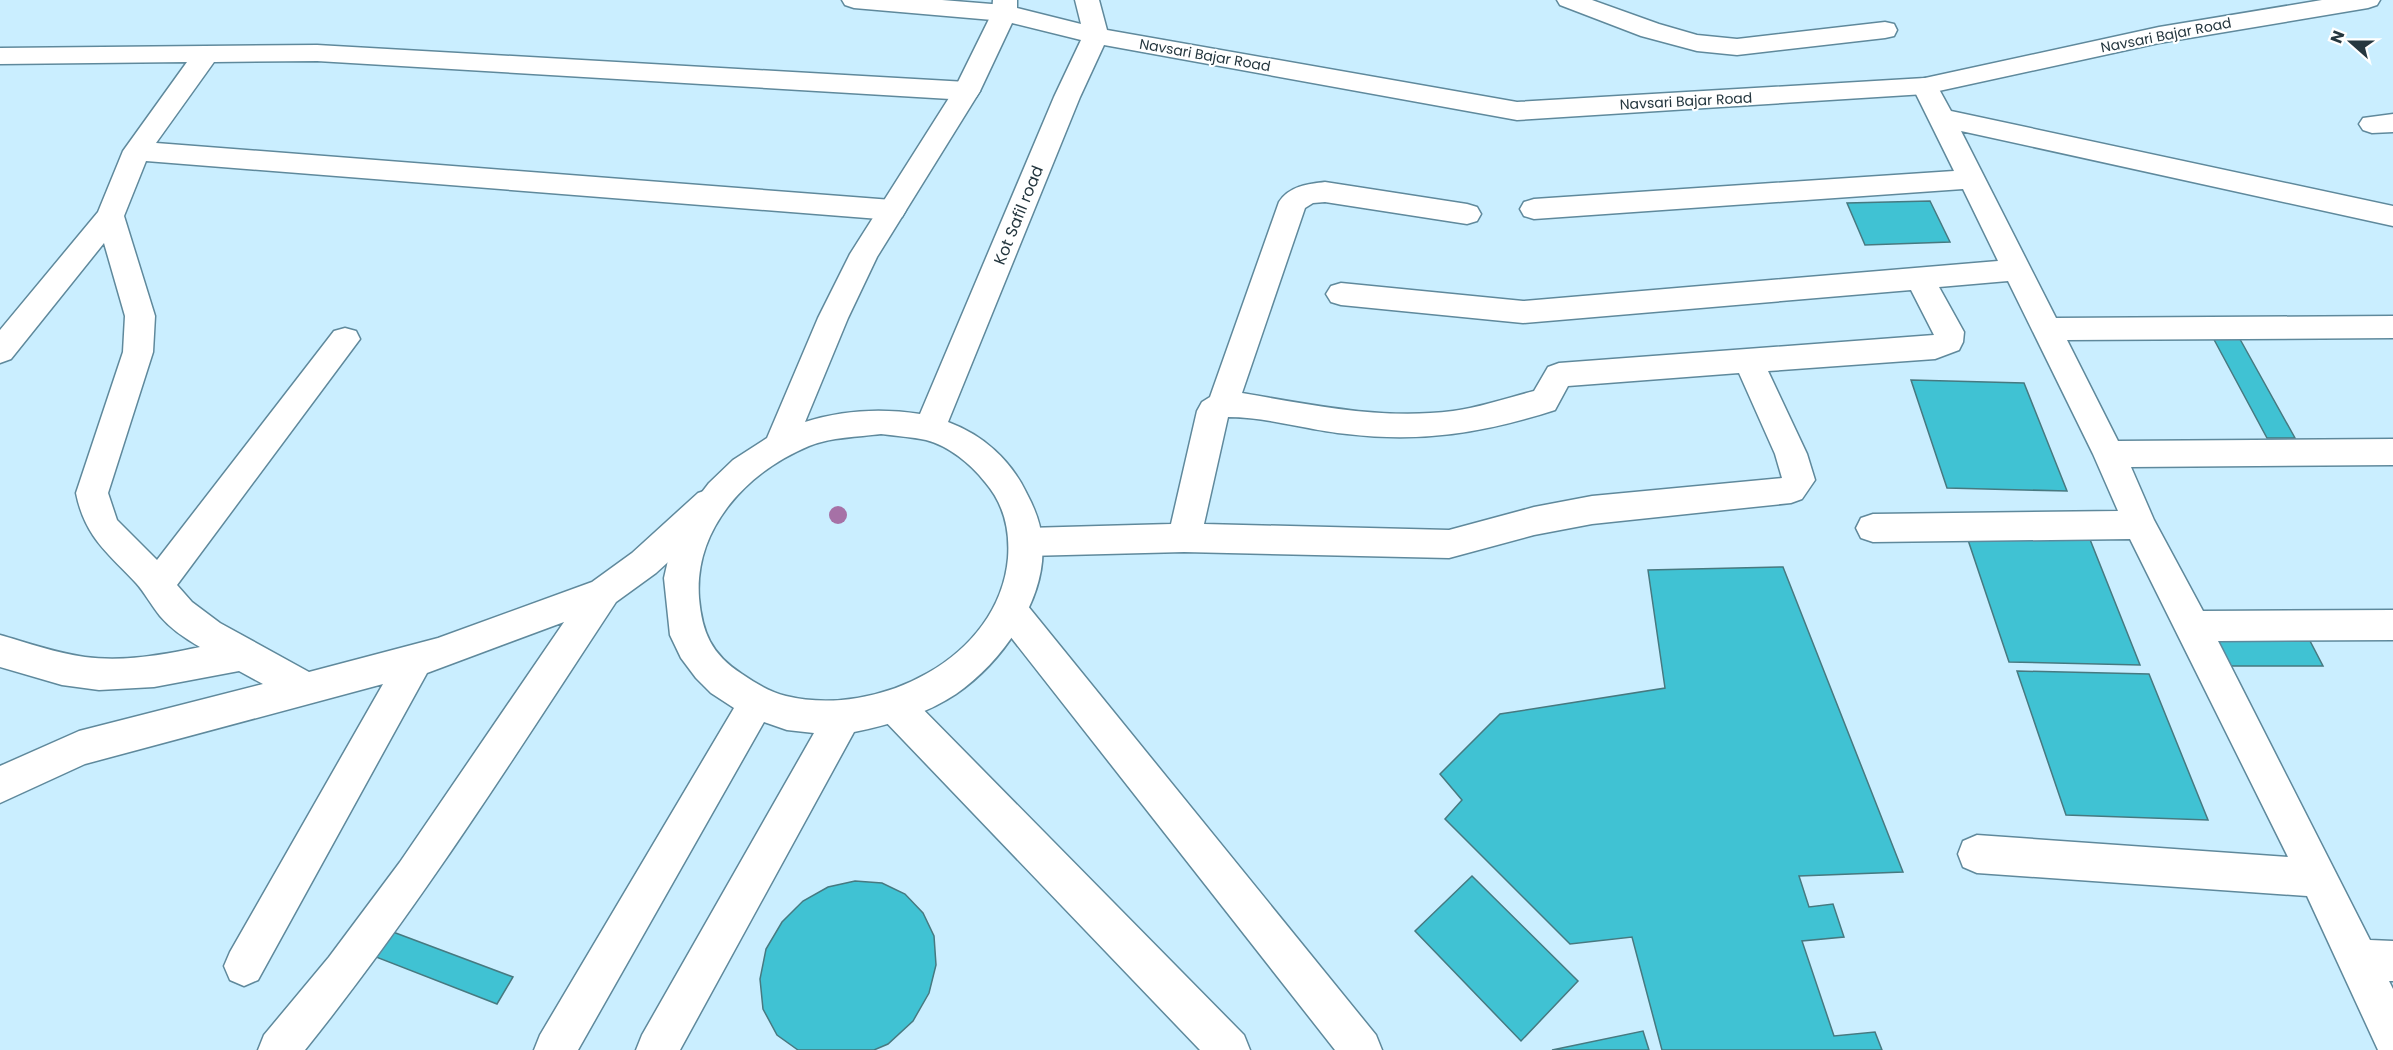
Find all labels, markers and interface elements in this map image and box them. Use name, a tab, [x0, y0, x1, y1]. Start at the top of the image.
north arrow	[2321, 12, 2381, 72]
street label: Navsari Bajar Road	[2099, 13, 2233, 57]
text: N	[2325, 27, 2350, 47]
street label: Navsari Bajar Road	[1138, 34, 1272, 76]
street label: Navsari Bajar Road	[1619, 88, 1753, 114]
street label: Kot Safil road	[988, 162, 1049, 268]

